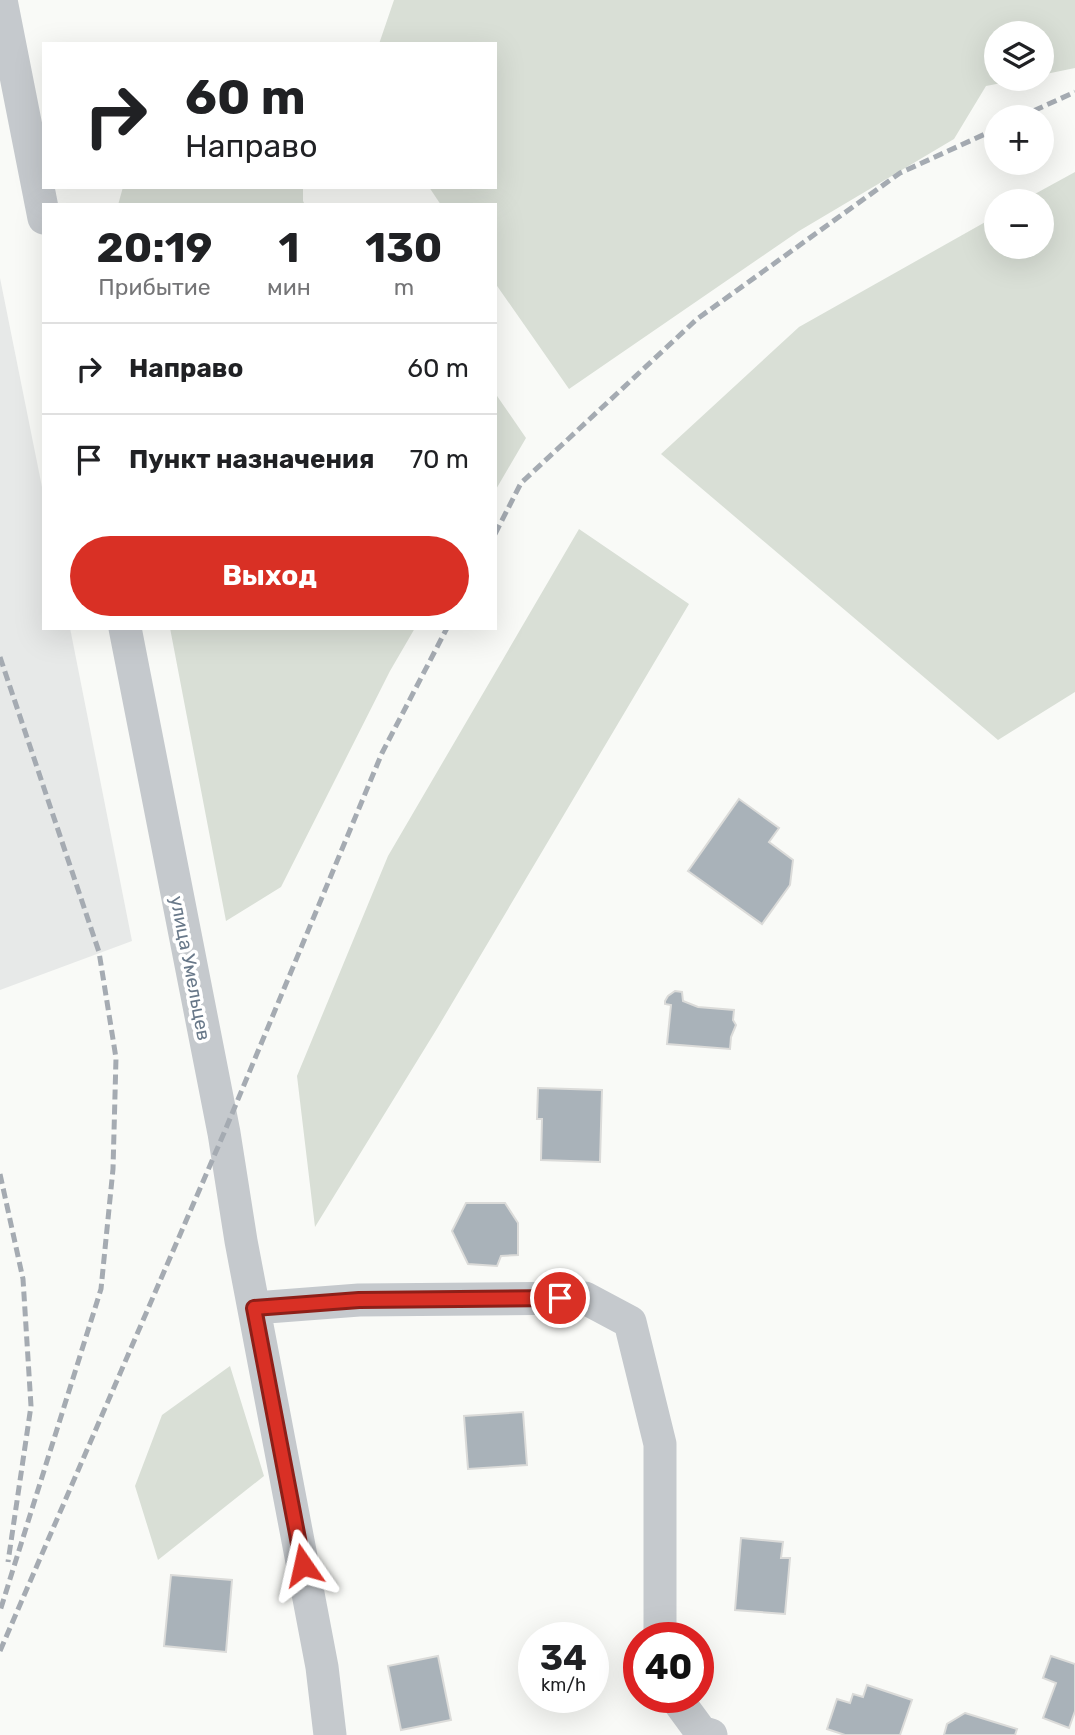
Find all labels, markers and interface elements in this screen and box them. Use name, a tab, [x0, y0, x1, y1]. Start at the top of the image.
map controls	[984, 21, 1054, 259]
button: layers	[984, 21, 1054, 91]
text: 60 m	[185, 68, 306, 126]
icon: right	[70, 70, 161, 161]
button: +	[984, 105, 1054, 175]
text: Направо	[185, 127, 318, 165]
button: −	[984, 189, 1054, 259]
text: 20:19	[97, 223, 212, 273]
text: 1	[278, 223, 299, 273]
text: 130	[365, 223, 442, 273]
text: Прибытие	[98, 273, 211, 301]
text: мин	[267, 273, 311, 301]
text: m	[394, 273, 414, 301]
icon: right	[70, 350, 108, 388]
text: Направо	[129, 353, 243, 384]
text: 60 m	[407, 353, 469, 384]
icon: arrive	[70, 441, 108, 479]
text: Пункт назначения	[129, 444, 374, 475]
text: 70 m	[410, 444, 469, 475]
button: Выход	[70, 536, 469, 616]
street label: улица Умельцев	[165, 894, 216, 1042]
pin	[530, 1268, 590, 1328]
icon: arrive	[541, 1279, 579, 1317]
position arrow	[266, 1528, 340, 1602]
speed limit sign: 40	[623, 1622, 714, 1713]
text: 34	[540, 1637, 587, 1679]
text: km/h	[541, 1674, 586, 1696]

